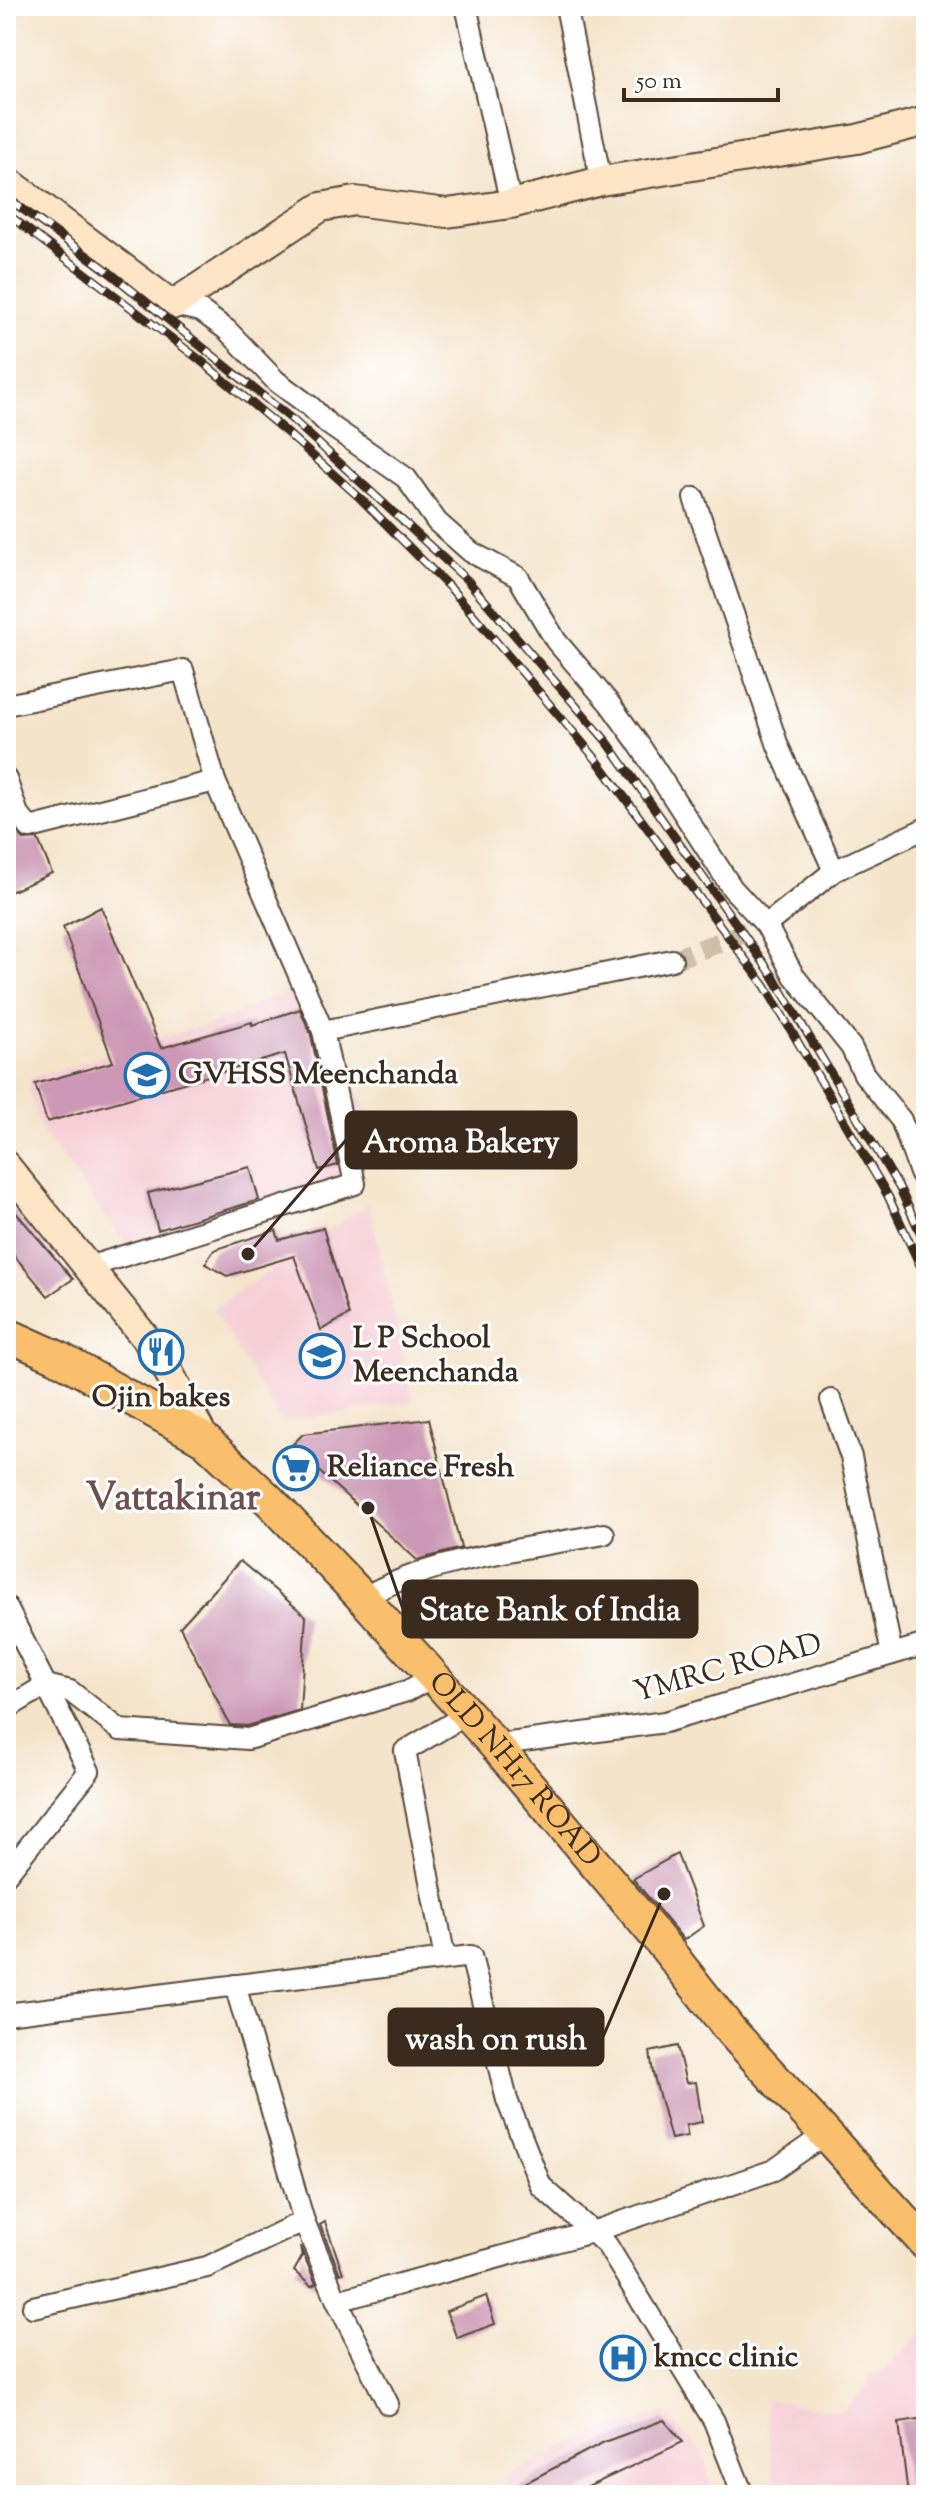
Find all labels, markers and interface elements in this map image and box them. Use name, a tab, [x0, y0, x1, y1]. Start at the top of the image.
scale bar	[624, 52, 778, 102]
text: 50 m	[634, 65, 682, 99]
school or university icon: GVHSS Meenchanda	[123, 1051, 171, 1099]
place label: GVHSS Meenchanda	[178, 1054, 458, 1097]
callout: Aroma Bakery	[346, 1112, 576, 1168]
text: Aroma Bakery	[362, 1121, 560, 1167]
place label: L P School Meenchanda	[353, 1318, 519, 1395]
restaurant icon: Ojin bakes	[137, 1328, 185, 1376]
school or university icon: L P School Meenchanda	[298, 1332, 346, 1380]
place label: Ojin bakes	[92, 1377, 230, 1420]
supermarket icon: Reliance Fresh	[272, 1444, 320, 1492]
place label: Reliance Fresh	[327, 1447, 515, 1490]
district label: Vattakinar	[86, 1473, 261, 1527]
callout: State Bank of India	[403, 1581, 697, 1637]
text: State Bank of India	[419, 1589, 681, 1635]
street label: YMRC ROAD	[629, 1623, 827, 1715]
street label: OLD NH17 ROAD	[418, 1662, 611, 1877]
callout: wash on rush	[389, 2009, 603, 2065]
text: wash on rush	[405, 2018, 587, 2064]
hospital icon: kmcc clinic	[599, 2334, 647, 2382]
place label: kmcc clinic	[653, 2337, 799, 2380]

